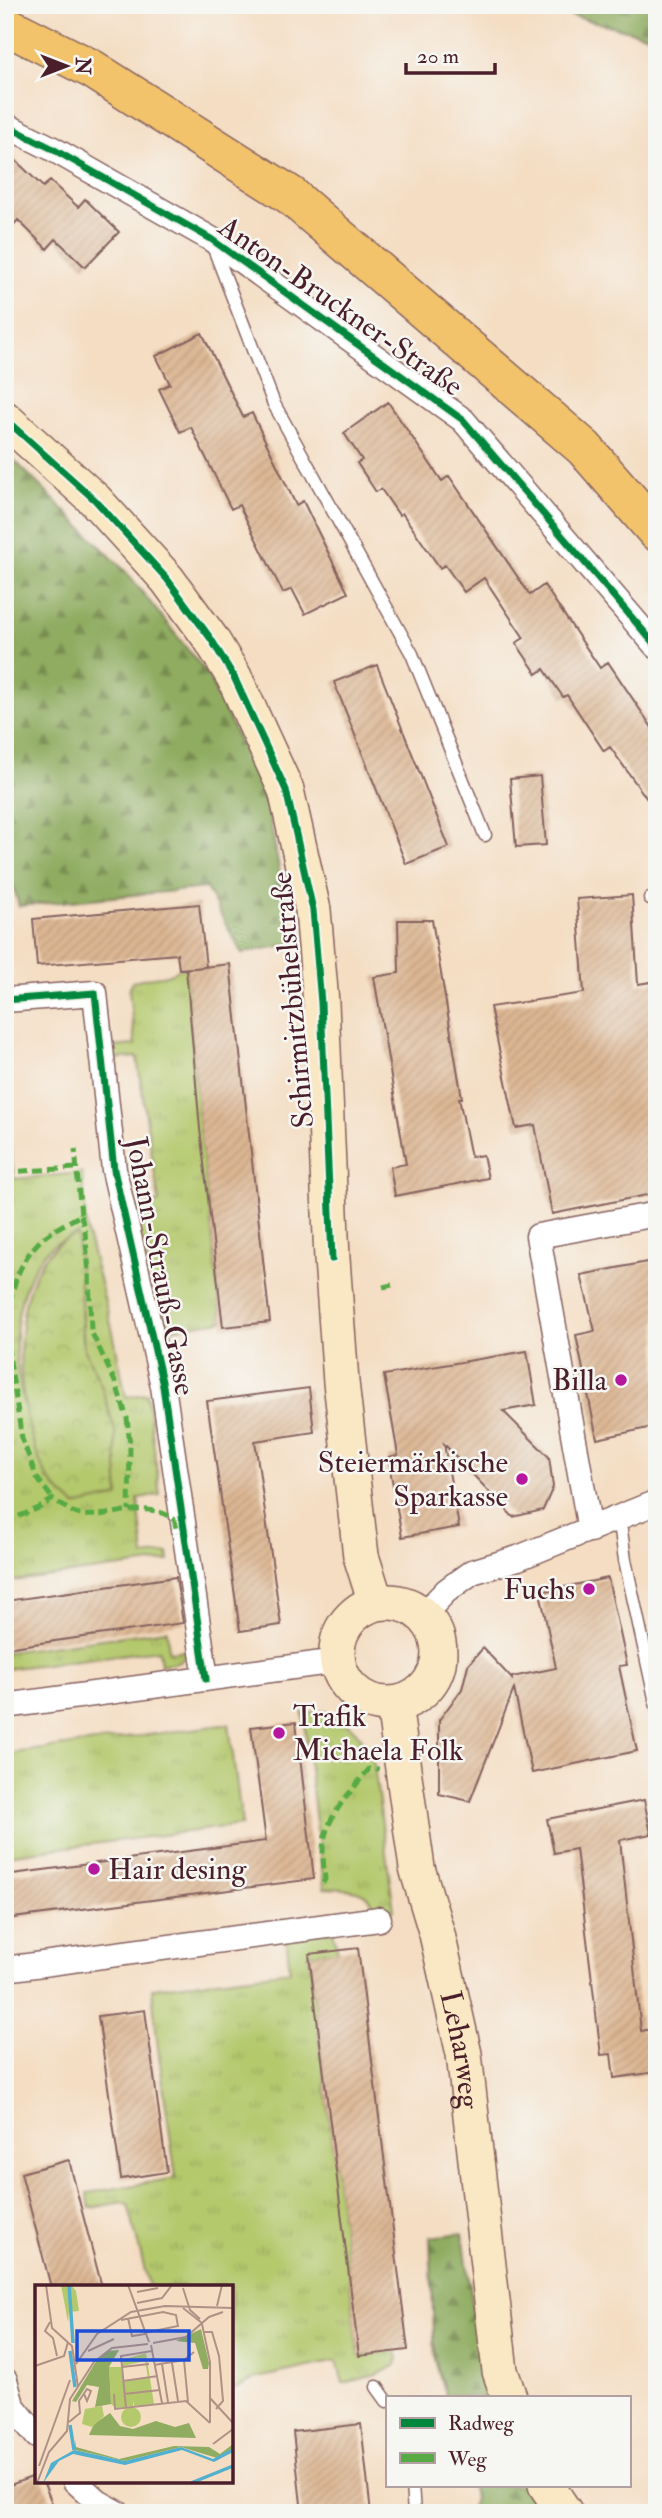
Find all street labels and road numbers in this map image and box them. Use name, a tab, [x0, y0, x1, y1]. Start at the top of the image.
street label: Anton-Bruckner-Straße	[211, 208, 470, 405]
street label: Schirmitzbühelstraße	[263, 870, 322, 1130]
street label: Johann-Strauß-Gasse	[117, 1133, 204, 1398]
street label: Leharweg	[431, 1987, 488, 2112]

